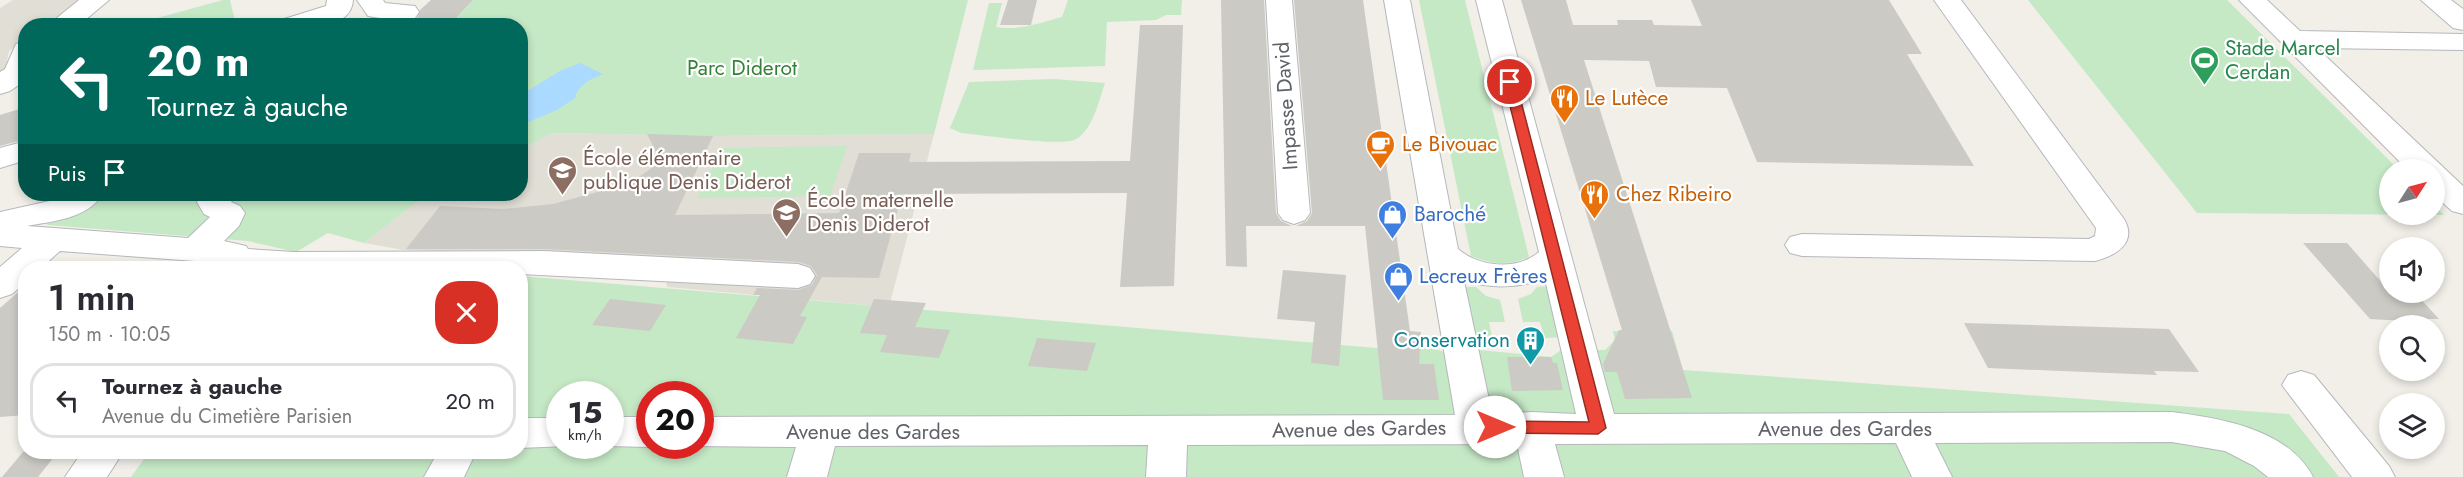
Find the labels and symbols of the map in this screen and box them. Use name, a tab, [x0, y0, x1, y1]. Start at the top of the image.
place label: Stade Marcel Cerdan	[2225, 33, 2340, 87]
street label: Impasse David	[1267, 41, 1305, 171]
sports icon: Stade Marcel Cerdan	[2188, 44, 2220, 86]
park label: Parc Diderot	[687, 53, 797, 83]
pin	[1484, 56, 1535, 107]
restaurant icon: Le Lutèce	[1548, 82, 1580, 124]
place label: Le Lutèce	[1585, 83, 1669, 113]
cafe icon: Le Bivouac	[1365, 128, 1397, 170]
place label: Le Bivouac	[1402, 129, 1497, 159]
place label: École élémentaire publique Denis Diderot	[583, 143, 791, 197]
school or university icon: École élémentaire publique Denis Diderot	[546, 154, 578, 196]
north arrow	[2379, 159, 2445, 225]
restaurant icon: Chez Ribeiro	[1579, 178, 1611, 220]
place label: Chez Ribeiro	[1616, 179, 1732, 209]
place label: École maternelle Denis Diderot	[807, 185, 954, 239]
school or university icon: École maternelle Denis Diderot	[770, 196, 802, 238]
shop icon: Baroché	[1377, 198, 1409, 240]
place label: Baroché	[1414, 199, 1486, 229]
shop icon: Lecreux Frères	[1382, 260, 1414, 302]
place label: Lecreux Frères	[1419, 261, 1547, 291]
building icon: Conservation	[1515, 324, 1547, 366]
place label: Conservation	[1394, 325, 1510, 355]
speed limit sign: 20	[636, 381, 714, 459]
position arrow	[1463, 395, 1527, 459]
street label: Avenue des Gardes	[1272, 412, 1446, 446]
street label: Avenue des Gardes	[1758, 414, 1932, 444]
street label: Avenue des Gardes	[786, 417, 960, 447]

